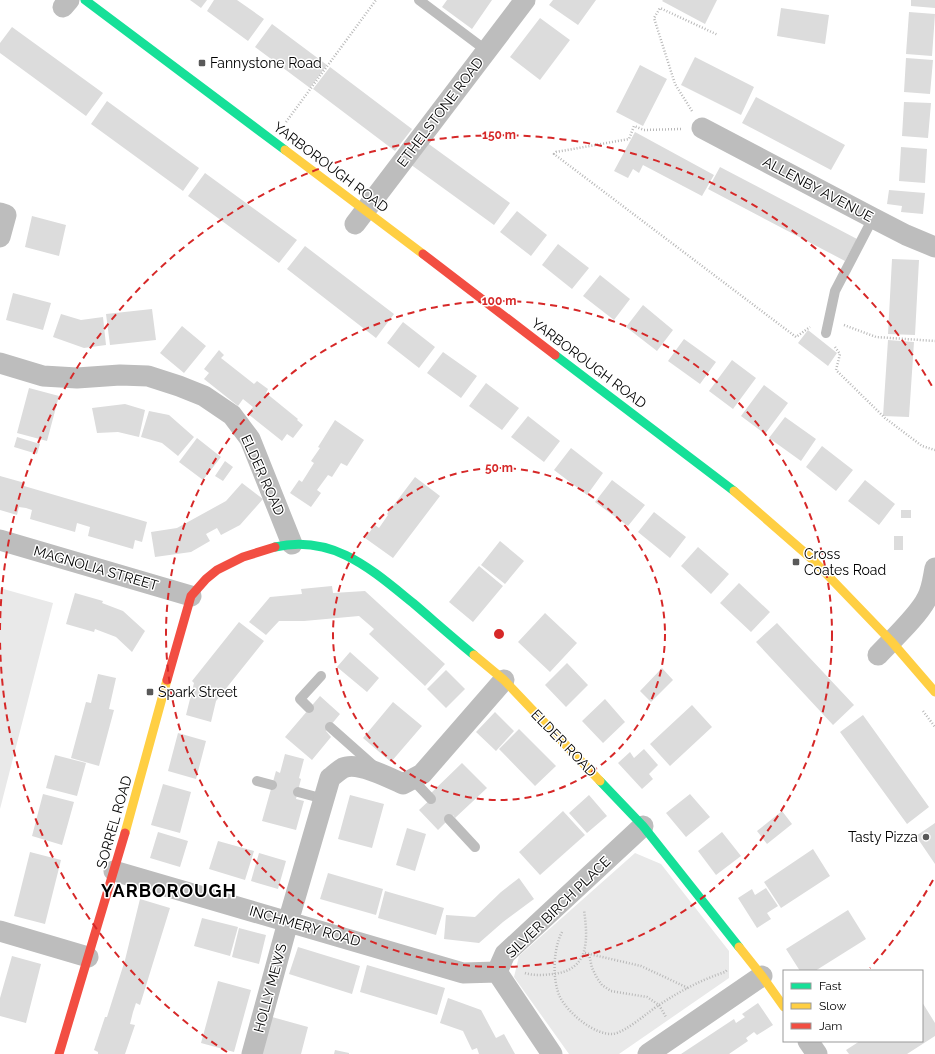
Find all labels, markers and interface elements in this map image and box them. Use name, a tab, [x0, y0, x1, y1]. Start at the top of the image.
street label: ETHELSTONE ROAD	[394, 54, 486, 170]
place label: Fannystone Road	[210, 55, 322, 71]
marker: Fannystone Road	[197, 58, 207, 68]
street label: YARBOROUGH ROAD	[271, 119, 391, 215]
text: 150 m	[482, 128, 516, 142]
street label: ALLENBY AVENUE	[760, 153, 876, 225]
text: 100 m	[482, 294, 516, 308]
street label: YARBOROUGH ROAD	[529, 315, 649, 411]
street label: ELDER ROAD	[238, 432, 288, 518]
text: 50 m	[485, 461, 513, 475]
street label: MAGNOLIA STREET	[32, 543, 161, 594]
place label: Cross Coates Road	[804, 546, 886, 578]
marker: Cross Coates Road	[791, 557, 801, 567]
centre of rings	[492, 627, 506, 641]
place label: Spark Street	[158, 684, 238, 700]
marker: Spark Street	[145, 687, 155, 697]
street label: ELDER ROAD	[528, 706, 600, 780]
street label: SORREL ROAD	[93, 774, 135, 870]
place label: Tasty Pizza	[848, 829, 918, 845]
marker: Tasty Pizza	[921, 832, 931, 842]
street label: SILVER BIRCH PLACE	[502, 853, 614, 961]
district label: YARBOROUGH	[101, 880, 237, 901]
street label: INCHMERY ROAD	[248, 902, 362, 950]
street label: HOLLY MEWS	[250, 941, 290, 1034]
legend	[783, 970, 923, 1042]
text: Fast	[819, 979, 842, 993]
text: Slow	[819, 999, 846, 1013]
text: Jam	[819, 1019, 842, 1033]

